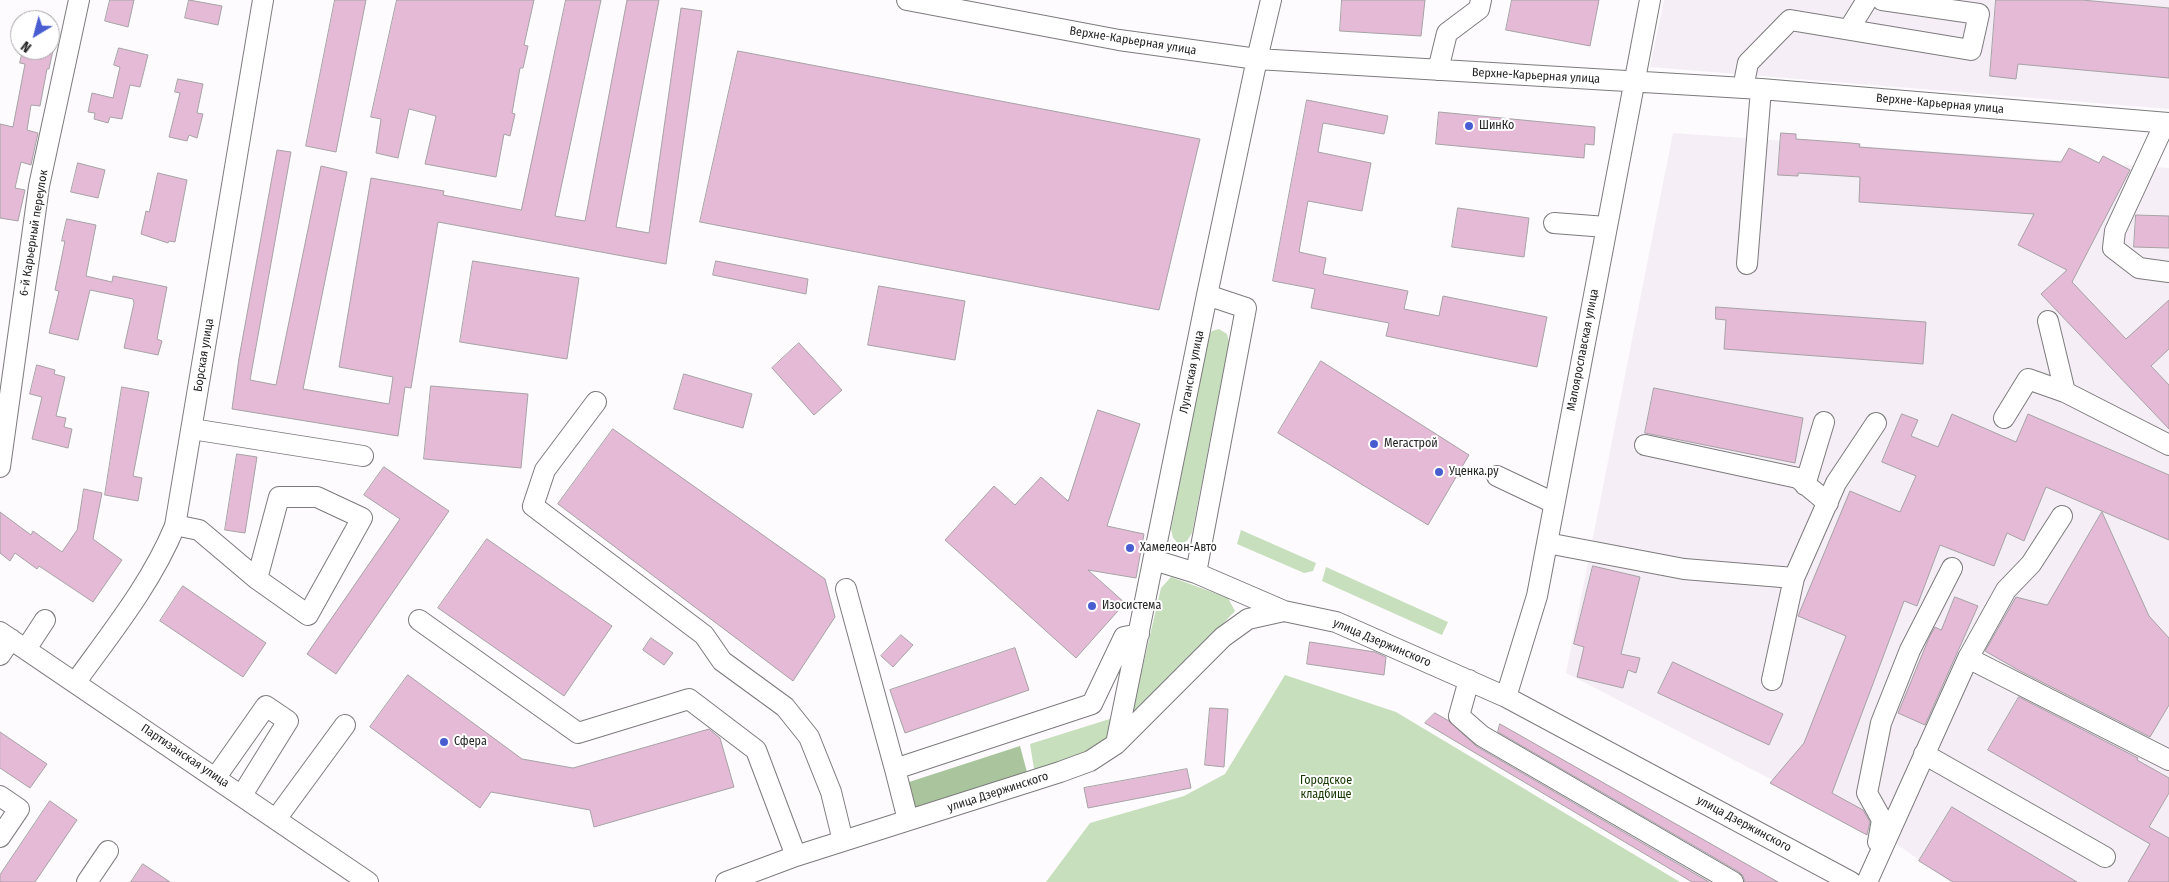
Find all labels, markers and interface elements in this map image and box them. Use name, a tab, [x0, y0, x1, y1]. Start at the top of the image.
north arrow	[10, 10, 60, 60]
street label: Верхне-Карьерная улица	[1068, 24, 1198, 58]
text: N	[18, 37, 35, 56]
street label: Верхне-Карьерная улица	[1472, 65, 1600, 87]
street label: Верхне-Карьерная улица	[1875, 91, 2005, 117]
place label: ШинКо	[1479, 119, 1514, 133]
marker: ШинКо	[1463, 120, 1475, 132]
street label: 6-й Карьерный переулок	[17, 169, 51, 297]
street label: Малоярославская улица	[1564, 288, 1602, 412]
street label: Борская улица	[191, 317, 217, 393]
street label: Луганская улица	[1177, 329, 1207, 415]
place label: Мегастрой	[1384, 437, 1438, 451]
marker: Мегастрой	[1368, 438, 1380, 450]
place label: Уценка.ру	[1449, 465, 1499, 479]
marker: Уценка.ру	[1433, 466, 1445, 478]
place label: Хамелеон-Авто	[1140, 541, 1217, 555]
marker: Хамелеон-Авто	[1124, 542, 1136, 554]
place label: Изосистема	[1102, 599, 1161, 613]
marker: Изосистема	[1086, 600, 1098, 612]
street label: улица Дзержинского	[1331, 616, 1433, 670]
street label: Партизанская улица	[138, 721, 232, 791]
place label: Сфера	[454, 735, 487, 749]
marker: Сфера	[438, 736, 450, 748]
street label: улица Дзержинского	[946, 769, 1050, 815]
park label: Городское кладбище	[1300, 774, 1352, 802]
street label: улица Дзержинского	[1694, 793, 1794, 855]

